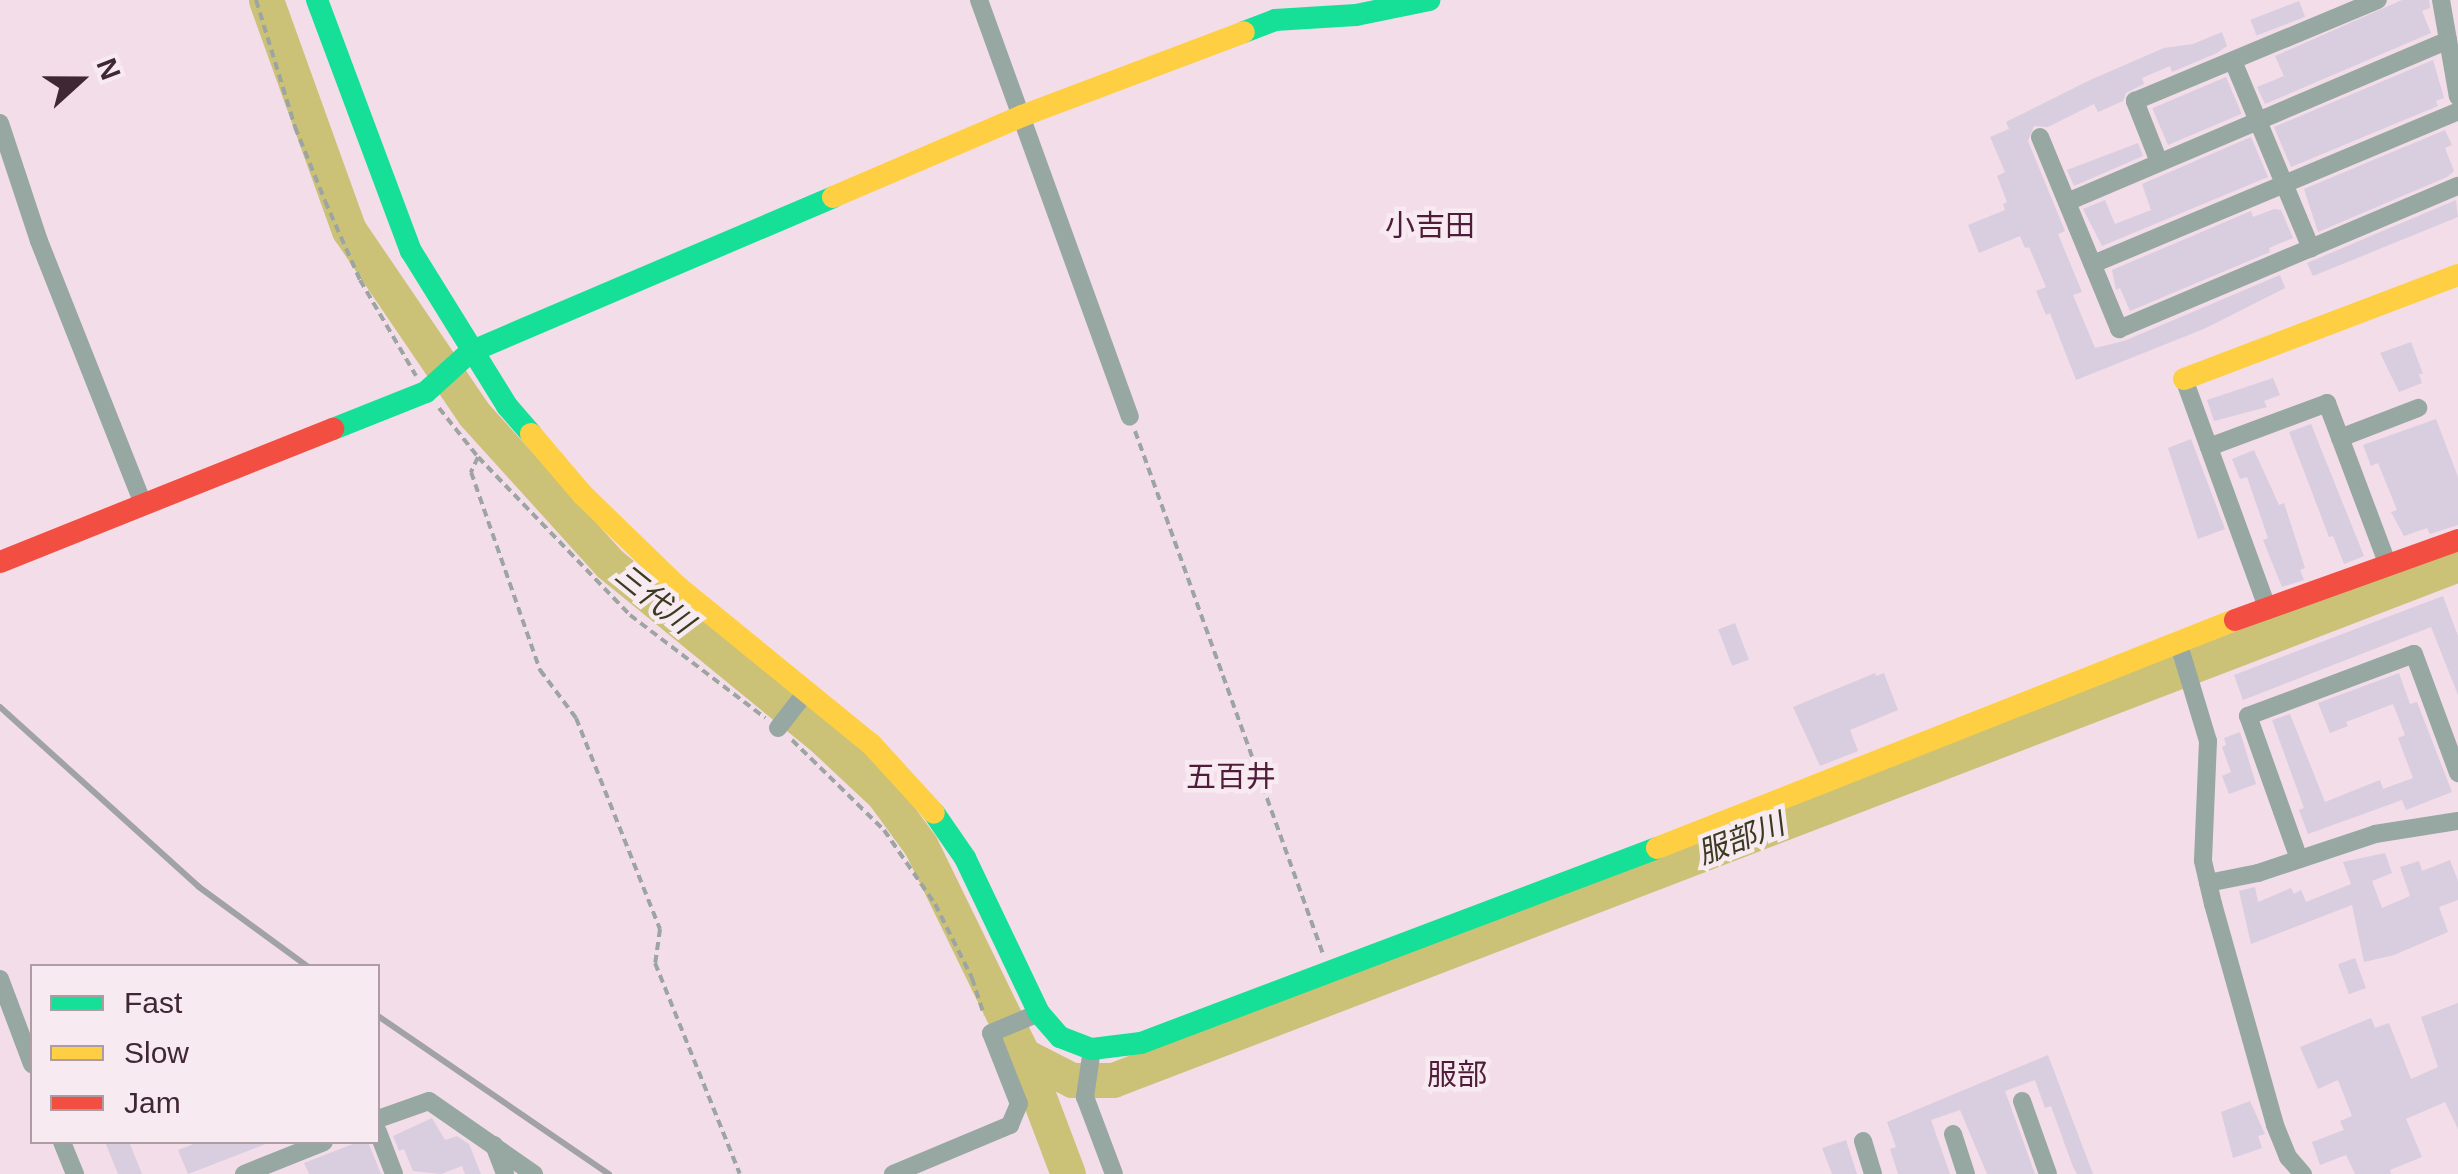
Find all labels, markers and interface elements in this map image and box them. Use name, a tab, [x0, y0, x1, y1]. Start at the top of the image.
north arrow	[30, 30, 130, 130]
text: N	[90, 54, 127, 84]
district label: 小吉田	[1385, 208, 1475, 244]
water label: 三代川	[608, 557, 700, 641]
district label: 五百井	[1186, 759, 1276, 795]
water label: 服部川	[1693, 806, 1789, 872]
legend	[30, 964, 380, 1144]
text: Fast	[124, 986, 182, 1019]
text: Slow	[124, 1036, 189, 1069]
district label: 服部	[1427, 1057, 1487, 1093]
text: Jam	[124, 1086, 181, 1119]

